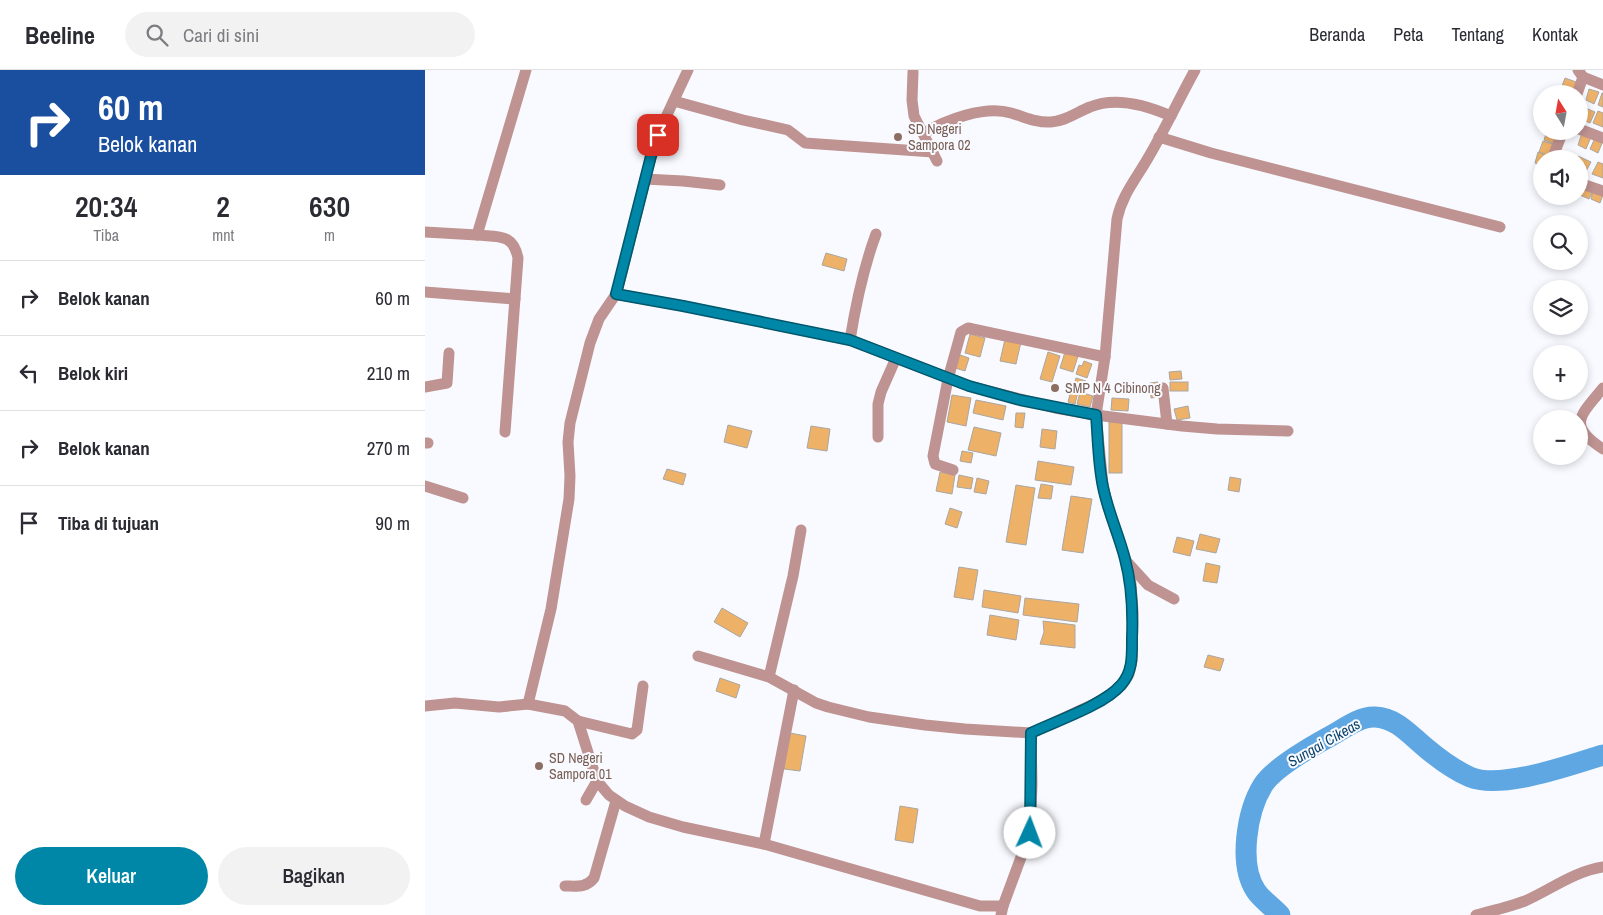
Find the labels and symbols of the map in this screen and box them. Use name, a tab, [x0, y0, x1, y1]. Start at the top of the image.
north arrow	[1533, 85, 1587, 140]
pin	[637, 114, 679, 156]
place label: SD Negeri Sampora 02	[908, 120, 971, 154]
marker: SD Negeri Sampora 02	[892, 131, 904, 143]
place label: SMP N 4 Cibinong	[1065, 379, 1161, 397]
marker: SMP N 4 Cibinong	[1049, 382, 1061, 394]
water label: Sungai Cikeas	[1284, 713, 1364, 772]
place label: SD Negeri Sampora 01	[549, 749, 612, 783]
marker: SD Negeri Sampora 01	[533, 760, 545, 772]
position arrow	[1003, 806, 1055, 858]

